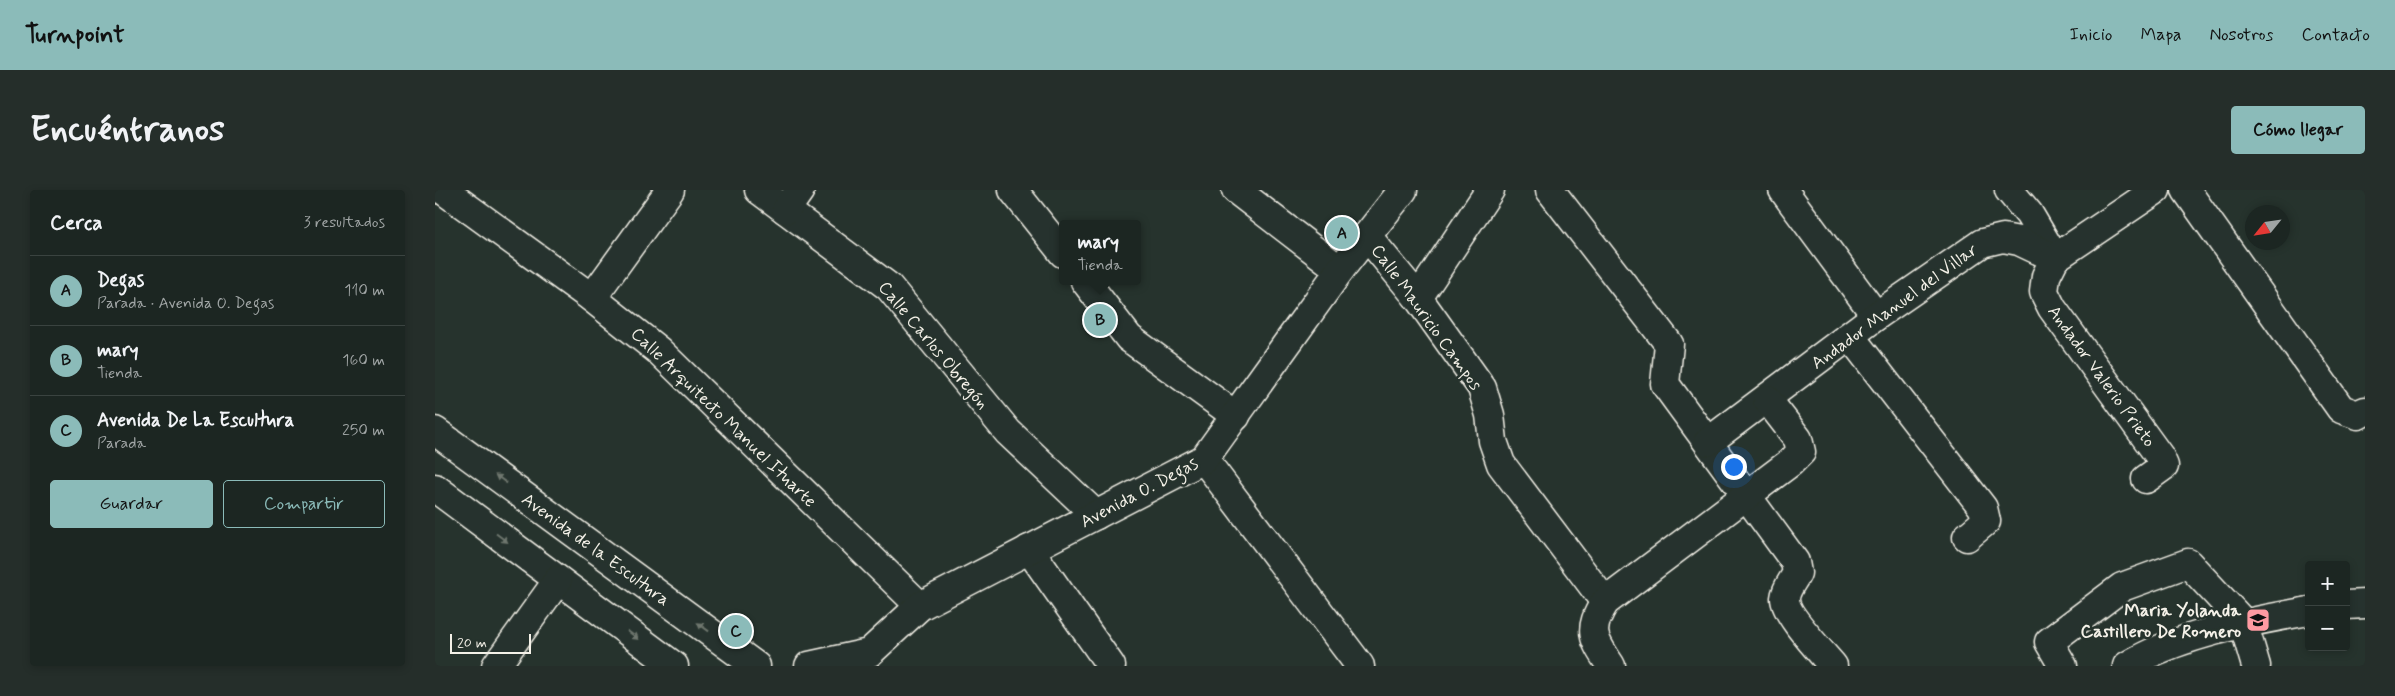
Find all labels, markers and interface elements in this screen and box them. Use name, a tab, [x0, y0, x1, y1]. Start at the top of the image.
text: Turnpoint	[25, 20, 125, 51]
text: Inicio	[2070, 23, 2112, 47]
text: Mapa	[2140, 23, 2181, 47]
text: Nosotros	[2209, 23, 2274, 47]
text: Contacto	[2302, 23, 2370, 47]
button: Cómo llegar	[2231, 106, 2365, 154]
text: Encuéntranos	[30, 107, 225, 153]
north arrow	[2245, 205, 2290, 250]
text: Cerca	[50, 209, 103, 237]
text: 3 resultados	[304, 212, 385, 233]
pin: A	[1326, 214, 1358, 252]
popup	[1059, 220, 1141, 285]
text: mary	[1077, 230, 1119, 255]
street label: Andador Manuel del Villar	[1807, 238, 1983, 375]
street label: Calle Mauricio Campos	[1365, 240, 1487, 395]
text: Tienda	[1077, 255, 1123, 276]
text: Degas	[97, 268, 144, 293]
street label: Calle Carlos Obregón	[872, 276, 994, 415]
text: A	[61, 280, 71, 301]
text: 110 m	[344, 280, 385, 301]
text: Parada · Avenida O. Degas	[97, 293, 274, 314]
pin: B	[1084, 301, 1116, 339]
street label: Andador Valerio Prieto	[2042, 301, 2161, 452]
street label: Calle Arquitecto Manuel Ituarte	[625, 322, 822, 513]
text: mary	[97, 338, 139, 363]
text: B	[61, 350, 71, 371]
text: 160 m	[342, 350, 385, 371]
text: Tienda	[97, 363, 142, 384]
text: Avenida De La Escultura	[97, 408, 294, 433]
text: C	[60, 420, 72, 441]
text: 250 m	[342, 420, 385, 441]
text: Parada	[97, 433, 146, 454]
street label: Avenida O. Degas	[1076, 452, 1204, 536]
your location	[1721, 454, 1747, 480]
one-way arrow	[495, 474, 508, 485]
button: Guardar	[50, 480, 213, 528]
button: Compartir	[223, 480, 385, 528]
street label: Avenida de la Escultura	[516, 488, 674, 612]
one-way arrow	[495, 533, 509, 543]
map controls	[2305, 561, 2350, 651]
button: +	[2305, 561, 2350, 606]
place label: Maria Yolanda Castillero De Romero	[2080, 599, 2242, 644]
button: −	[2305, 606, 2350, 651]
school or university icon: Maria Yolanda Castillero De Romero	[2245, 607, 2271, 633]
pin: C	[720, 612, 752, 650]
one-way arrow	[696, 622, 710, 632]
one-way arrow	[626, 630, 640, 640]
scale bar	[450, 631, 531, 654]
text: 20 m	[457, 634, 487, 652]

